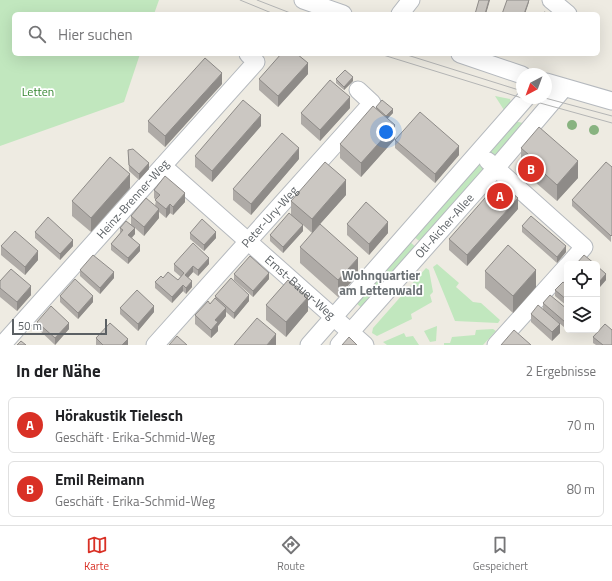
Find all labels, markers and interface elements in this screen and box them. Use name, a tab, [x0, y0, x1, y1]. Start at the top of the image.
search box	[12, 12, 600, 56]
icon: search	[26, 23, 48, 45]
text: Hier suchen	[58, 23, 133, 46]
north arrow	[516, 68, 552, 104]
park label: Letten	[22, 82, 54, 101]
your location	[376, 122, 396, 142]
pin: B	[518, 154, 544, 184]
street label: Heinz-Brenner-Weg	[92, 155, 173, 243]
street label: Peter-Ury-Weg	[237, 181, 302, 252]
pin: A	[487, 181, 513, 211]
street label: Otl-Aicher-Allee	[410, 189, 478, 262]
street label: Ernst-Bauer-Weg	[261, 250, 340, 324]
map controls	[564, 261, 600, 333]
button: locate	[564, 261, 600, 297]
district label: Wohnquartier am Lettenwald	[339, 265, 423, 300]
button: layers	[564, 297, 600, 333]
scale bar	[12, 317, 107, 336]
text: 50 m	[18, 318, 42, 334]
text: In der Nähe	[16, 358, 101, 384]
text: 2 Ergebnisse	[526, 361, 596, 381]
text: Hörakustik Tielesch	[55, 404, 183, 427]
text: A	[26, 415, 34, 435]
text: 70 m	[567, 415, 595, 435]
text: Geschäft · Erika-Schmid-Weg	[55, 427, 215, 447]
text: Emil Reimann	[55, 468, 145, 491]
text: B	[26, 479, 34, 499]
text: 80 m	[567, 479, 595, 499]
text: Geschäft · Erika-Schmid-Weg	[55, 491, 215, 511]
tab: Karte	[84, 534, 109, 574]
tab: Route	[277, 534, 305, 574]
tab: Gespeichert	[473, 534, 528, 574]

